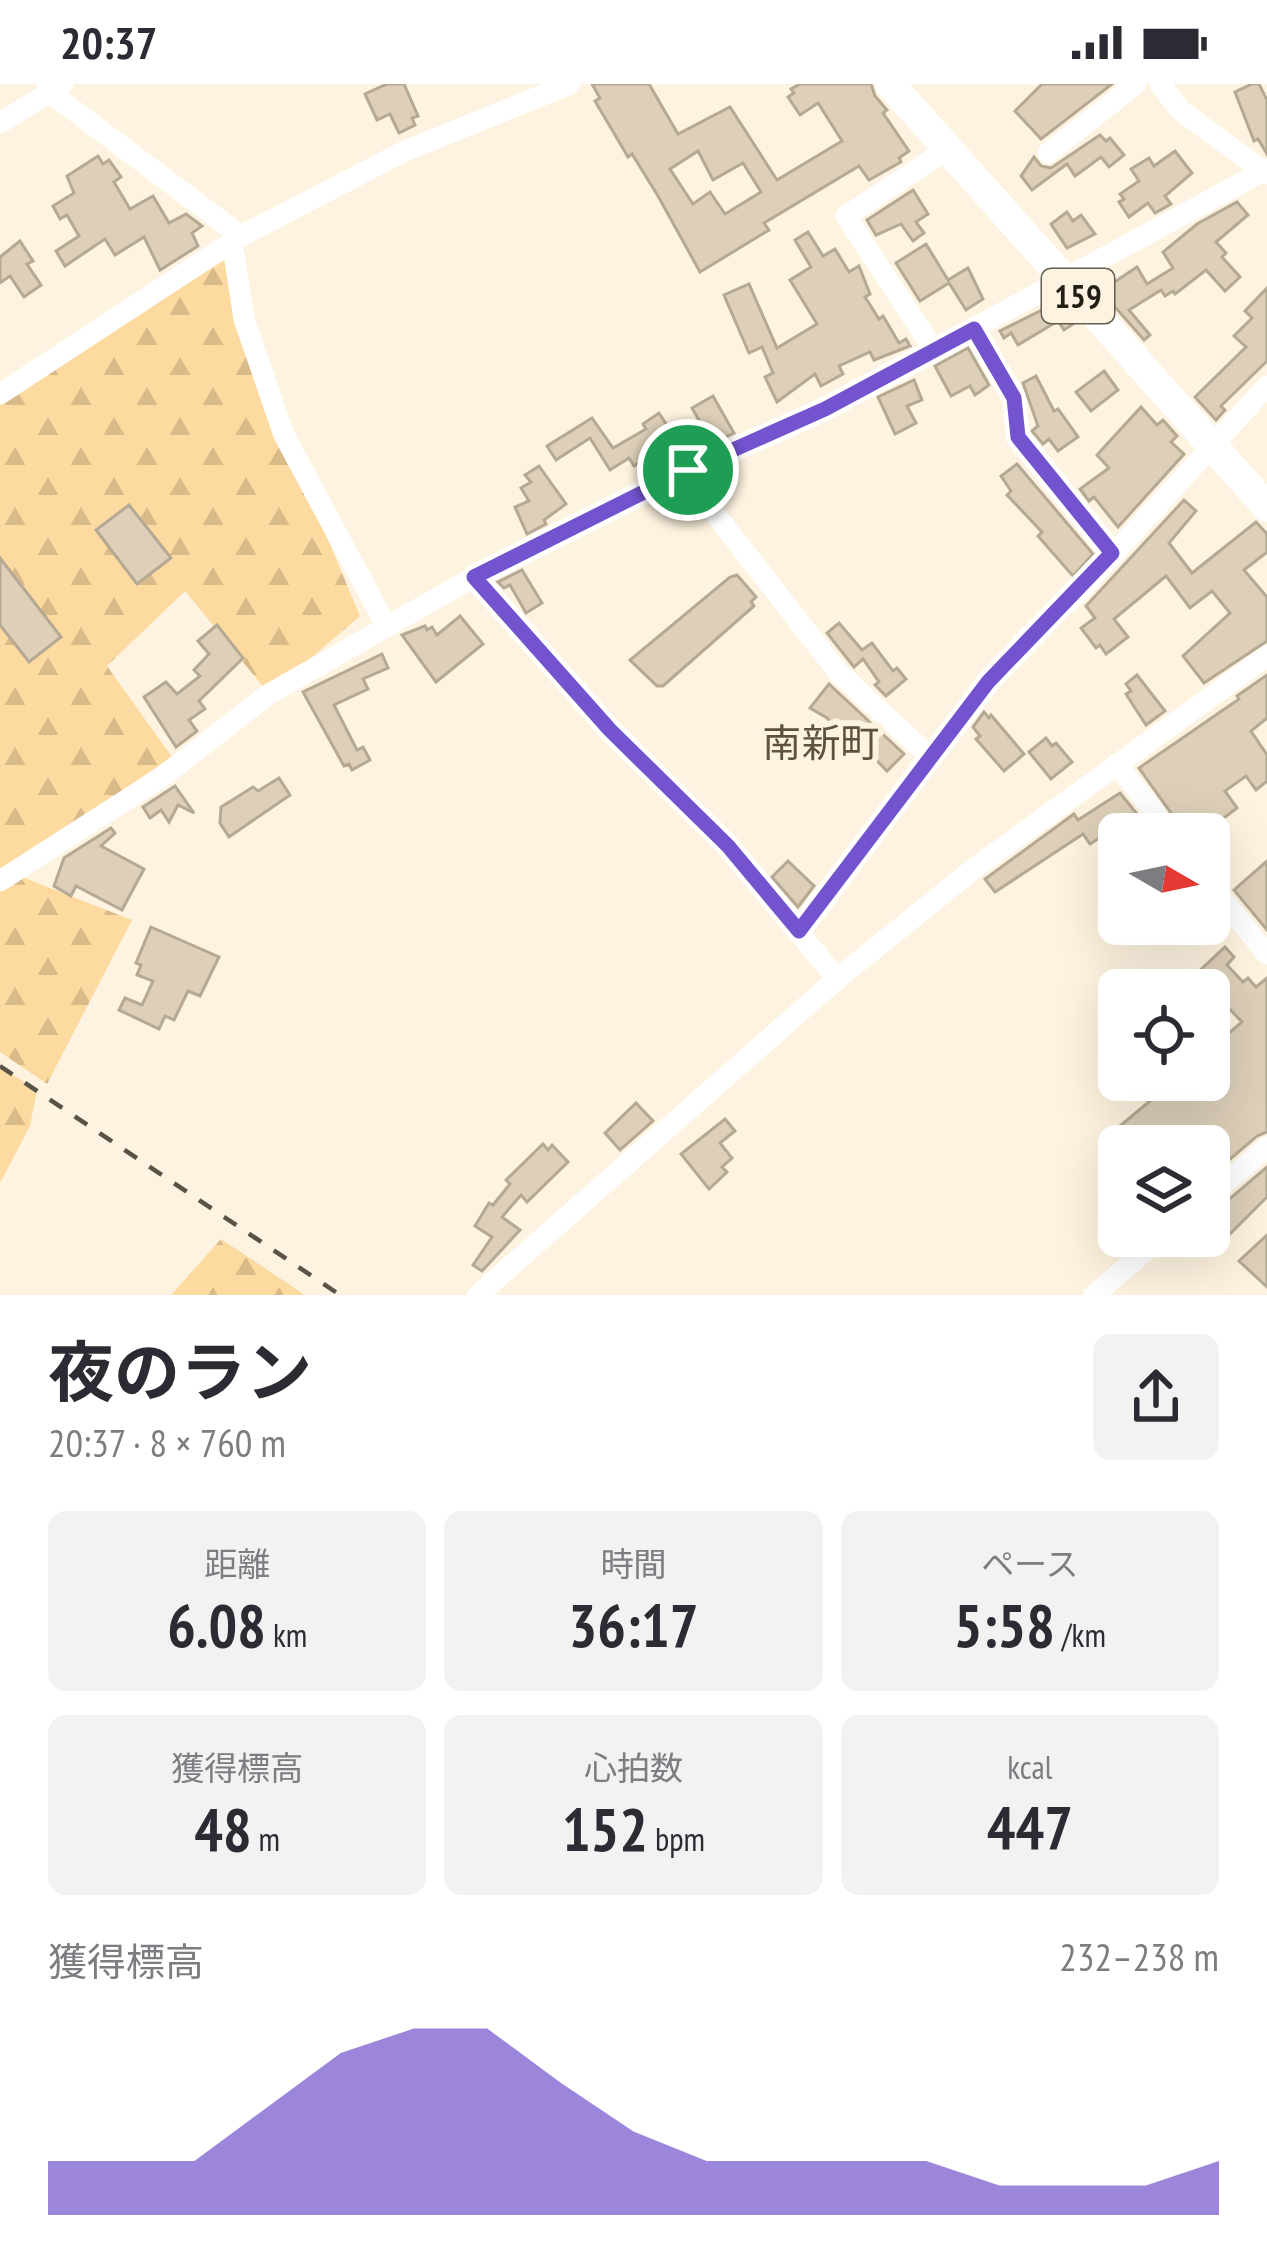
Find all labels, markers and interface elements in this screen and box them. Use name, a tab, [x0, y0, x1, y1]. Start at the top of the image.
text: 20:37	[60, 13, 157, 71]
road number: 159	[1042, 269, 1114, 323]
pin	[637, 419, 739, 521]
icon: arrive	[655, 437, 721, 503]
district label: 南新町	[762, 717, 880, 768]
north arrow	[1098, 813, 1230, 945]
map controls	[1098, 813, 1230, 1257]
button: locate	[1098, 969, 1230, 1101]
button: layers	[1098, 1125, 1230, 1257]
text: 夜のラン	[48, 1329, 312, 1414]
button: share	[1093, 1334, 1219, 1460]
text: 20:37 · 8 × 760 m	[48, 1417, 286, 1468]
text: 距離	[204, 1542, 270, 1585]
text: 時間	[600, 1542, 666, 1585]
text: ペース	[981, 1542, 1079, 1585]
text: 6.08	[167, 1586, 266, 1664]
text: 36:17	[569, 1586, 698, 1664]
text: 5:58	[954, 1586, 1055, 1664]
text: km	[266, 1613, 307, 1656]
text: /km	[1055, 1613, 1106, 1656]
text: kcal	[1007, 1745, 1052, 1788]
text: 獲得標高	[171, 1746, 303, 1789]
text: 心拍数	[584, 1746, 683, 1789]
text: 447	[987, 1788, 1073, 1866]
text: 48	[194, 1790, 252, 1868]
text: 152	[562, 1790, 648, 1868]
text: m	[252, 1817, 280, 1860]
text: bpm	[648, 1817, 705, 1860]
text: 232–238 m	[1059, 1931, 1219, 1982]
text: 獲得標高	[48, 1936, 204, 1987]

